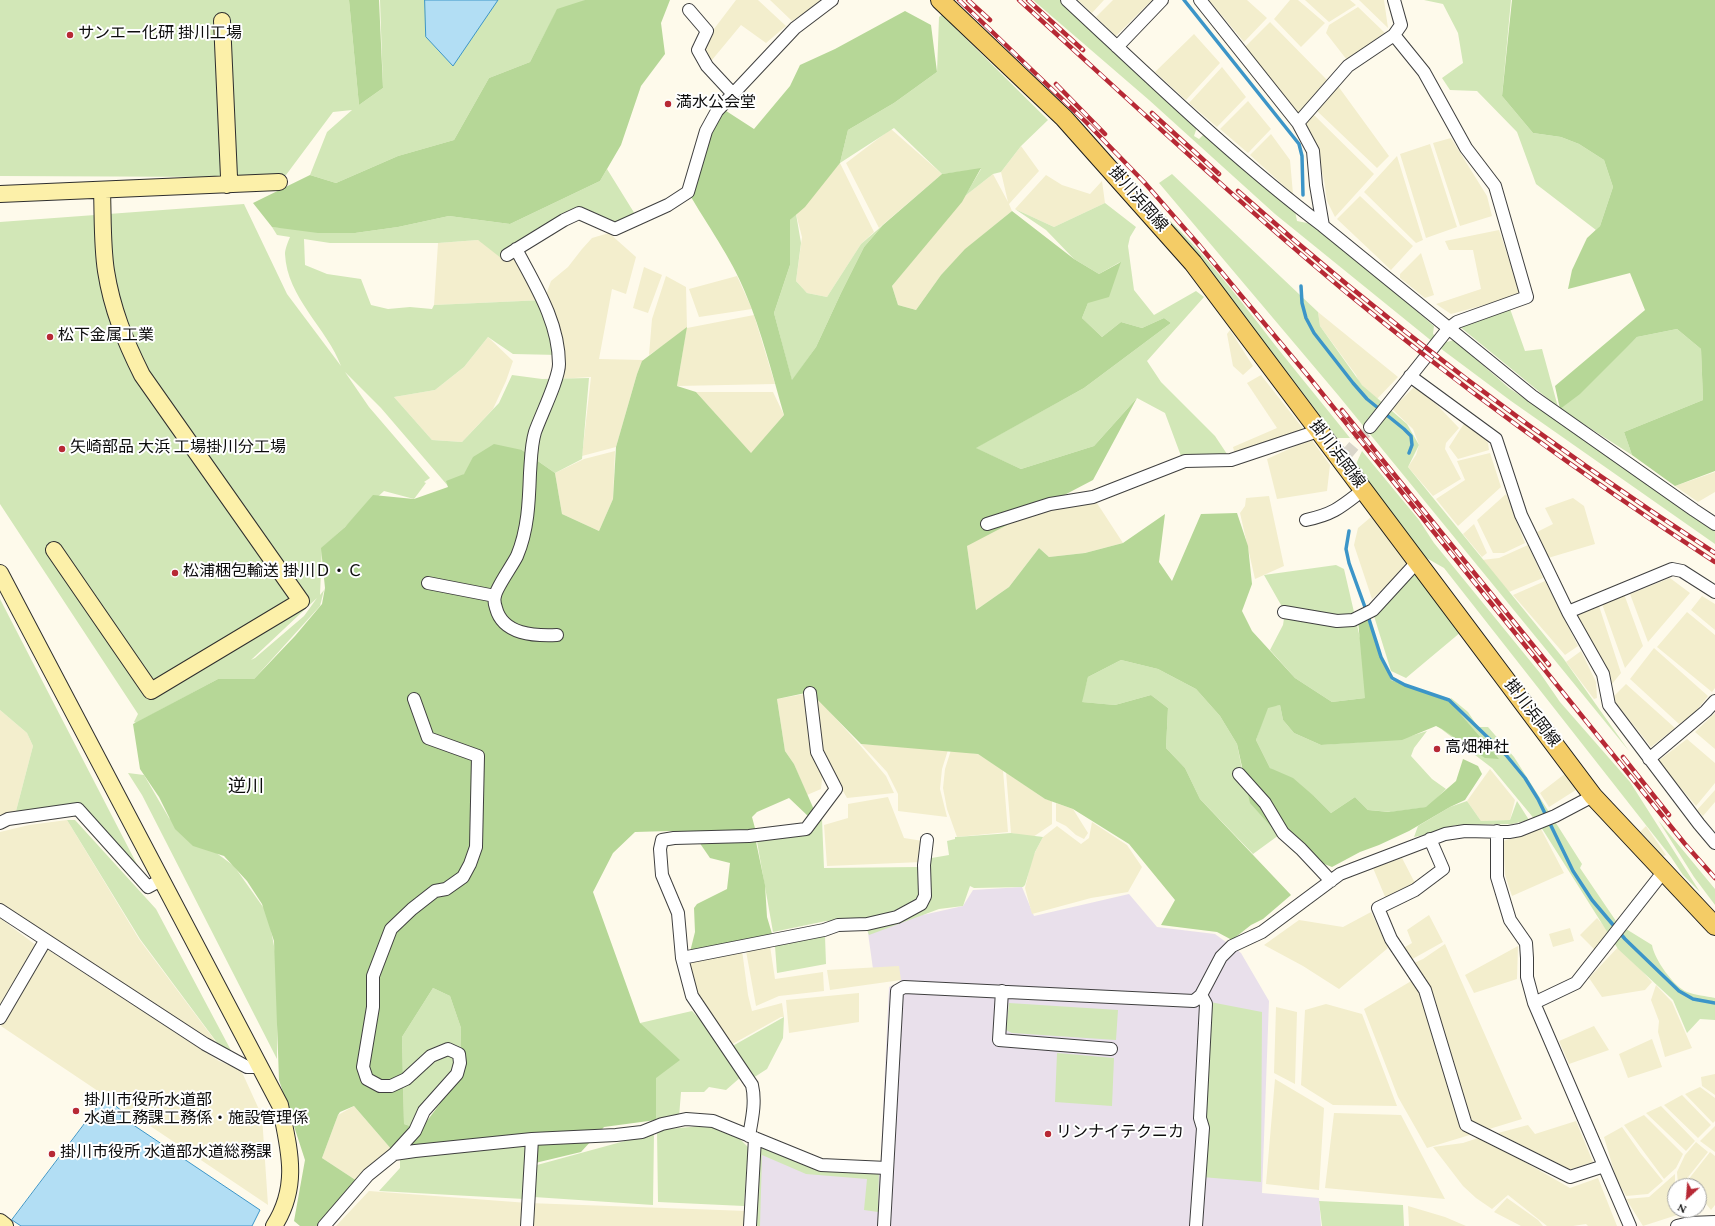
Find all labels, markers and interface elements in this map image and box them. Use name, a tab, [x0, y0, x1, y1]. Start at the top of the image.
place label: サンエー化研 掛川工場	[78, 25, 242, 45]
marker: サンエー化研 掛川工場	[65, 30, 75, 40]
place label: 満水公会堂	[676, 94, 756, 114]
marker: 満水公会堂	[663, 99, 673, 109]
street label: 掛川浜岡線	[1104, 164, 1170, 236]
place label: 松下金属工業	[58, 327, 154, 347]
marker: 松下金属工業	[45, 332, 55, 342]
street label: 掛川浜岡線	[1304, 417, 1368, 493]
place label: 矢崎部品 大浜 工場掛川分工場	[70, 439, 286, 459]
marker: 矢崎部品 大浜 工場掛川分工場	[57, 444, 67, 454]
place label: 松浦梱包輸送 掛川Ｄ・Ｃ	[183, 563, 363, 583]
marker: 松浦梱包輸送 掛川Ｄ・Ｃ	[170, 568, 180, 578]
street label: 掛川浜岡線	[1499, 676, 1563, 752]
place label: 高畑神社	[1445, 739, 1509, 759]
marker: 高畑神社	[1432, 744, 1442, 754]
district label: 逆川	[228, 777, 264, 799]
place label: 掛川市役所水道部 水道工務課工務係・施設管理係	[84, 1092, 308, 1130]
marker: 掛川市役所水道部 水道工務課工務係・施設管理係	[71, 1106, 81, 1116]
place label: リンナイテクニカ	[1056, 1124, 1184, 1144]
marker: リンナイテクニカ	[1043, 1129, 1053, 1139]
place label: 掛川市役所 水道部水道総務課	[60, 1144, 272, 1164]
marker: 掛川市役所 水道部水道総務課	[47, 1149, 57, 1159]
north arrow	[1667, 1178, 1707, 1218]
text: N	[1674, 1199, 1690, 1218]

